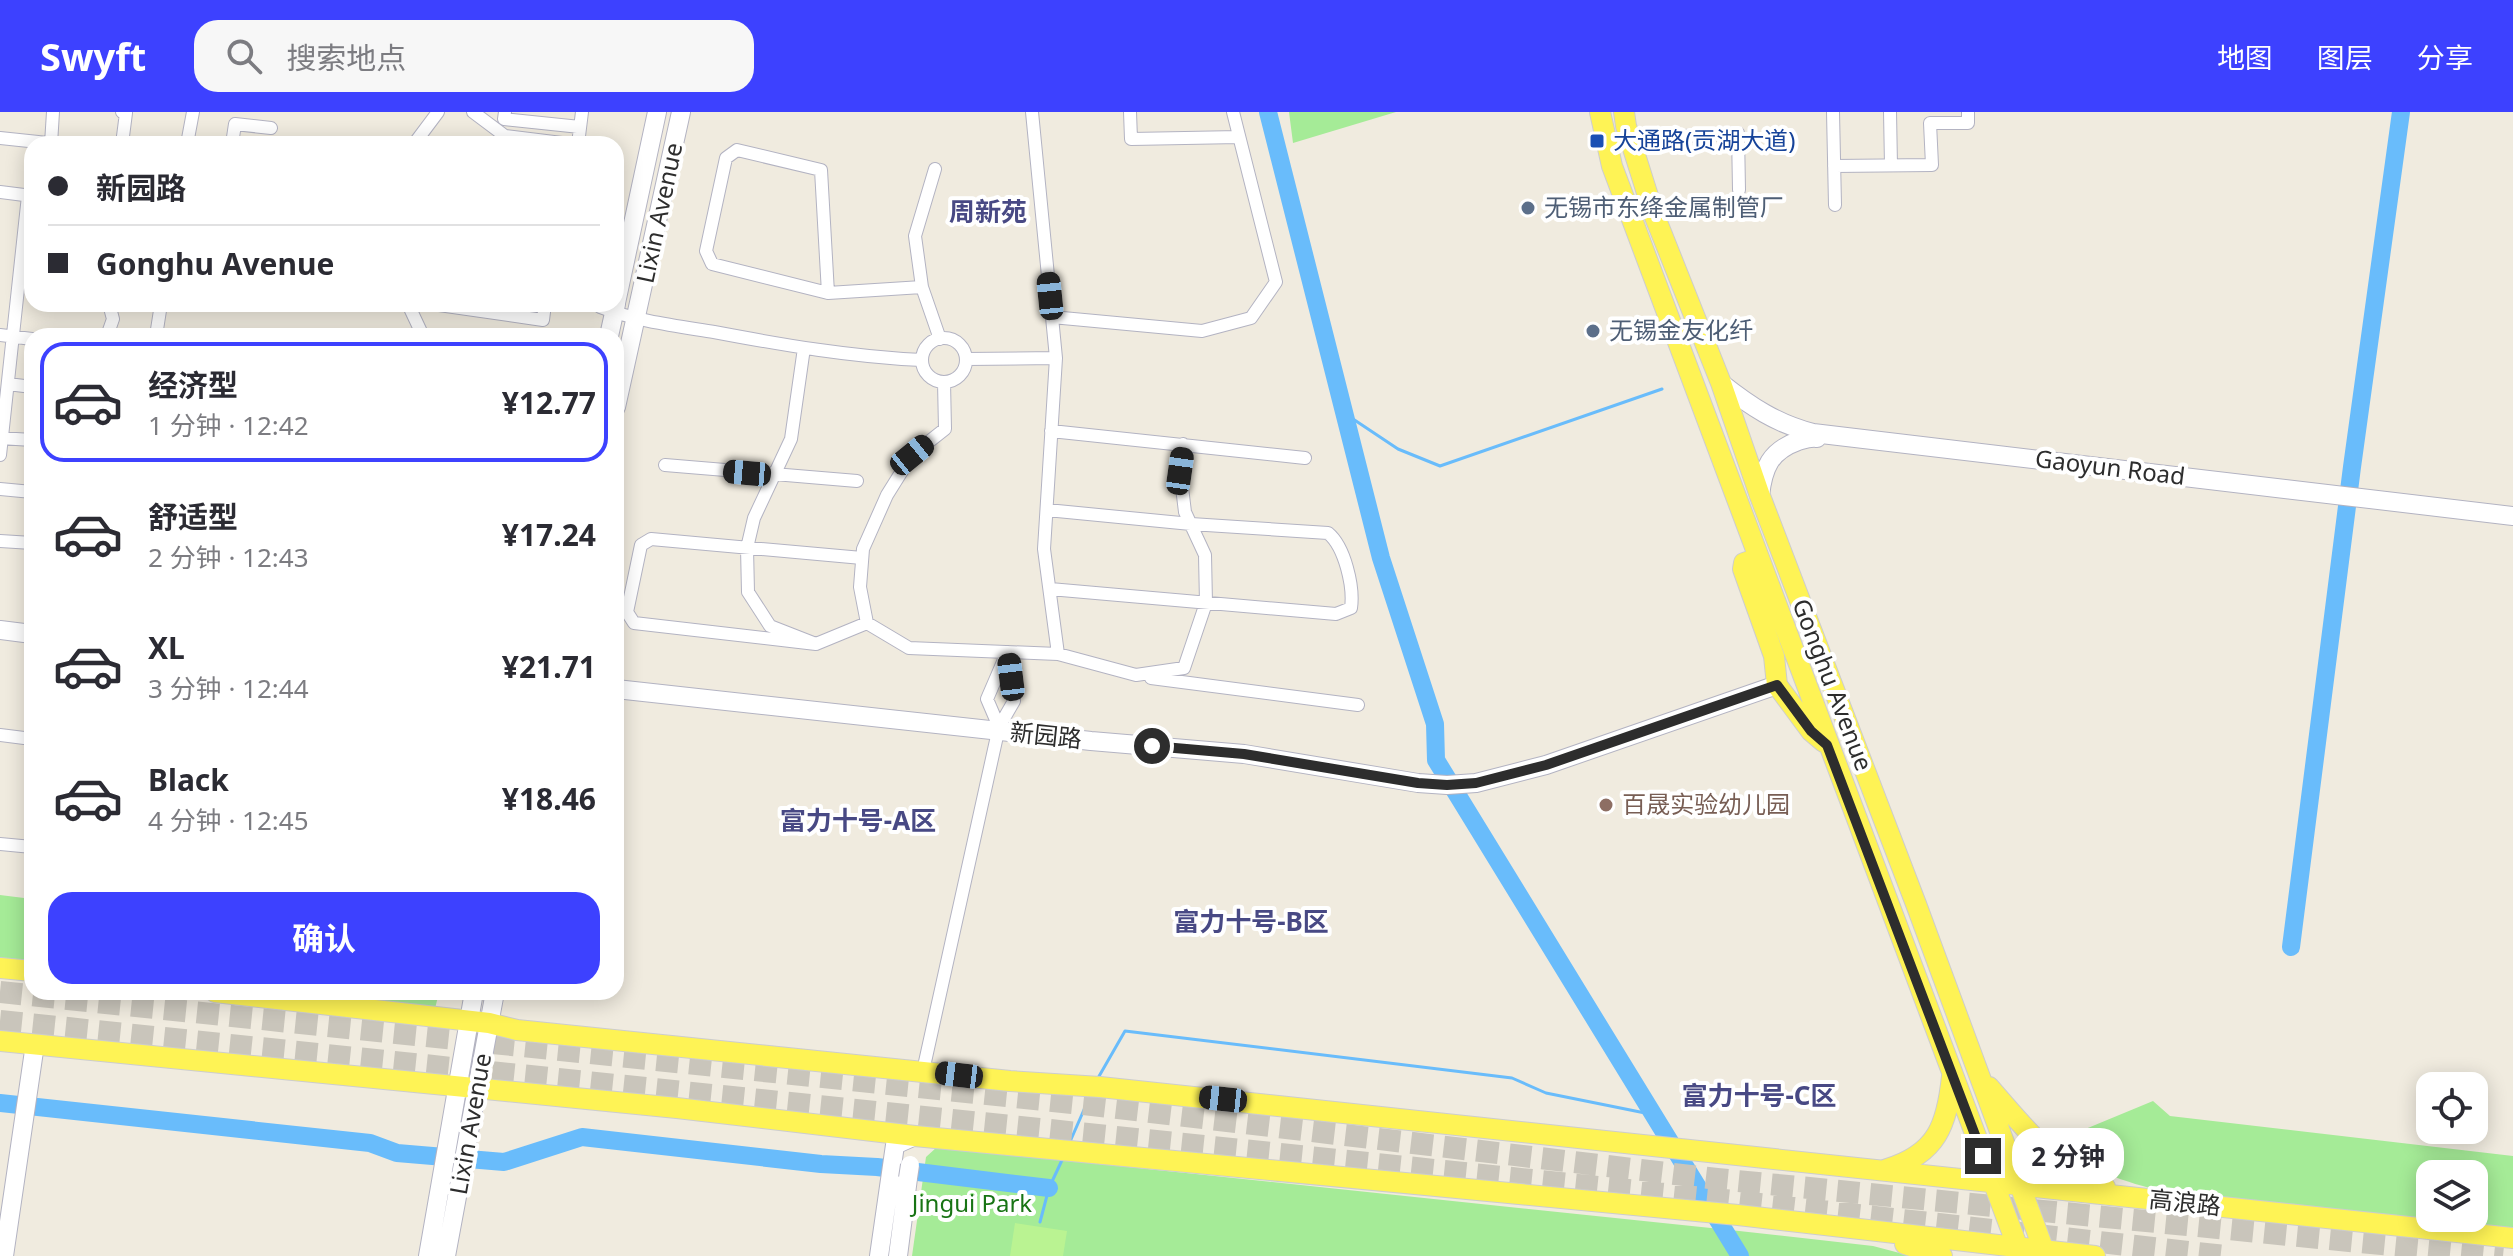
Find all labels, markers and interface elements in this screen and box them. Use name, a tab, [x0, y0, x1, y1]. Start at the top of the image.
search box	[194, 20, 754, 92]
text: Swyft	[40, 30, 146, 82]
icon: search	[222, 34, 266, 78]
text: 搜索地点	[286, 37, 406, 78]
text: 地图	[2217, 38, 2273, 76]
text: 图层	[2317, 38, 2373, 76]
text: 分享	[2417, 38, 2473, 76]
place label: 大通路(贡湖大道)	[1613, 123, 1795, 156]
marker: 大通路(贡湖大道)	[1588, 132, 1606, 150]
street label: Lixin Avenue	[628, 139, 690, 286]
text: 新园路	[96, 167, 186, 208]
place label: 无锡市东绛金属制管厂	[1544, 190, 1784, 223]
district label: 周新苑	[949, 193, 1027, 229]
marker: 无锡市东绛金属制管厂	[1519, 199, 1537, 217]
text: Gonghu Avenue	[96, 243, 334, 284]
car	[1036, 271, 1064, 321]
place label: 无锡金友化纤	[1609, 313, 1753, 346]
marker: 无锡金友化纤	[1584, 322, 1602, 340]
text: 经济型	[148, 364, 238, 405]
icon: car	[52, 366, 124, 438]
text: ¥12.77	[502, 382, 596, 423]
text: 1 分钟 · 12:42	[148, 407, 309, 443]
car	[886, 431, 938, 479]
street label: Gaoyun Road	[2033, 441, 2187, 492]
car	[1165, 446, 1195, 496]
car	[722, 459, 772, 487]
text: 舒适型	[148, 496, 238, 537]
icon: car	[52, 498, 124, 570]
text: ¥17.24	[502, 514, 596, 555]
text: 2 分钟 · 12:43	[148, 539, 309, 575]
street label: Gonghu Avenue	[1785, 594, 1881, 775]
text: XL	[148, 627, 185, 668]
icon: car	[52, 630, 124, 702]
text: ¥21.71	[502, 646, 596, 687]
car	[996, 652, 1026, 702]
text: 3 分钟 · 12:44	[148, 670, 309, 706]
street label: 新园路	[1009, 714, 1084, 755]
route start	[1134, 728, 1170, 764]
text: Black	[148, 759, 229, 800]
icon: car	[52, 762, 124, 834]
text: ¥18.46	[502, 778, 596, 819]
place label: 百晟实验幼儿园	[1622, 787, 1790, 820]
marker: 百晟实验幼儿园	[1597, 796, 1615, 814]
text: 4 分钟 · 12:45	[148, 802, 309, 838]
district label: 富力十号-A区	[780, 802, 936, 838]
button: 确认	[48, 892, 600, 984]
district label: 富力十号-B区	[1173, 903, 1329, 939]
street label: Lixin Avenue	[441, 1050, 498, 1197]
car	[934, 1060, 984, 1090]
map controls	[2416, 1072, 2488, 1232]
button: locate	[2416, 1072, 2488, 1144]
district label: 富力十号-C区	[1681, 1077, 1837, 1113]
car	[1198, 1085, 1248, 1113]
callout: 2 分钟	[2011, 1128, 2123, 1184]
route end	[1965, 1138, 2001, 1174]
text: 2 分钟	[2031, 1138, 2105, 1174]
button: layers	[2416, 1160, 2488, 1232]
street label: 高浪路	[2148, 1181, 2223, 1222]
park label: Jingui Park	[910, 1186, 1032, 1219]

